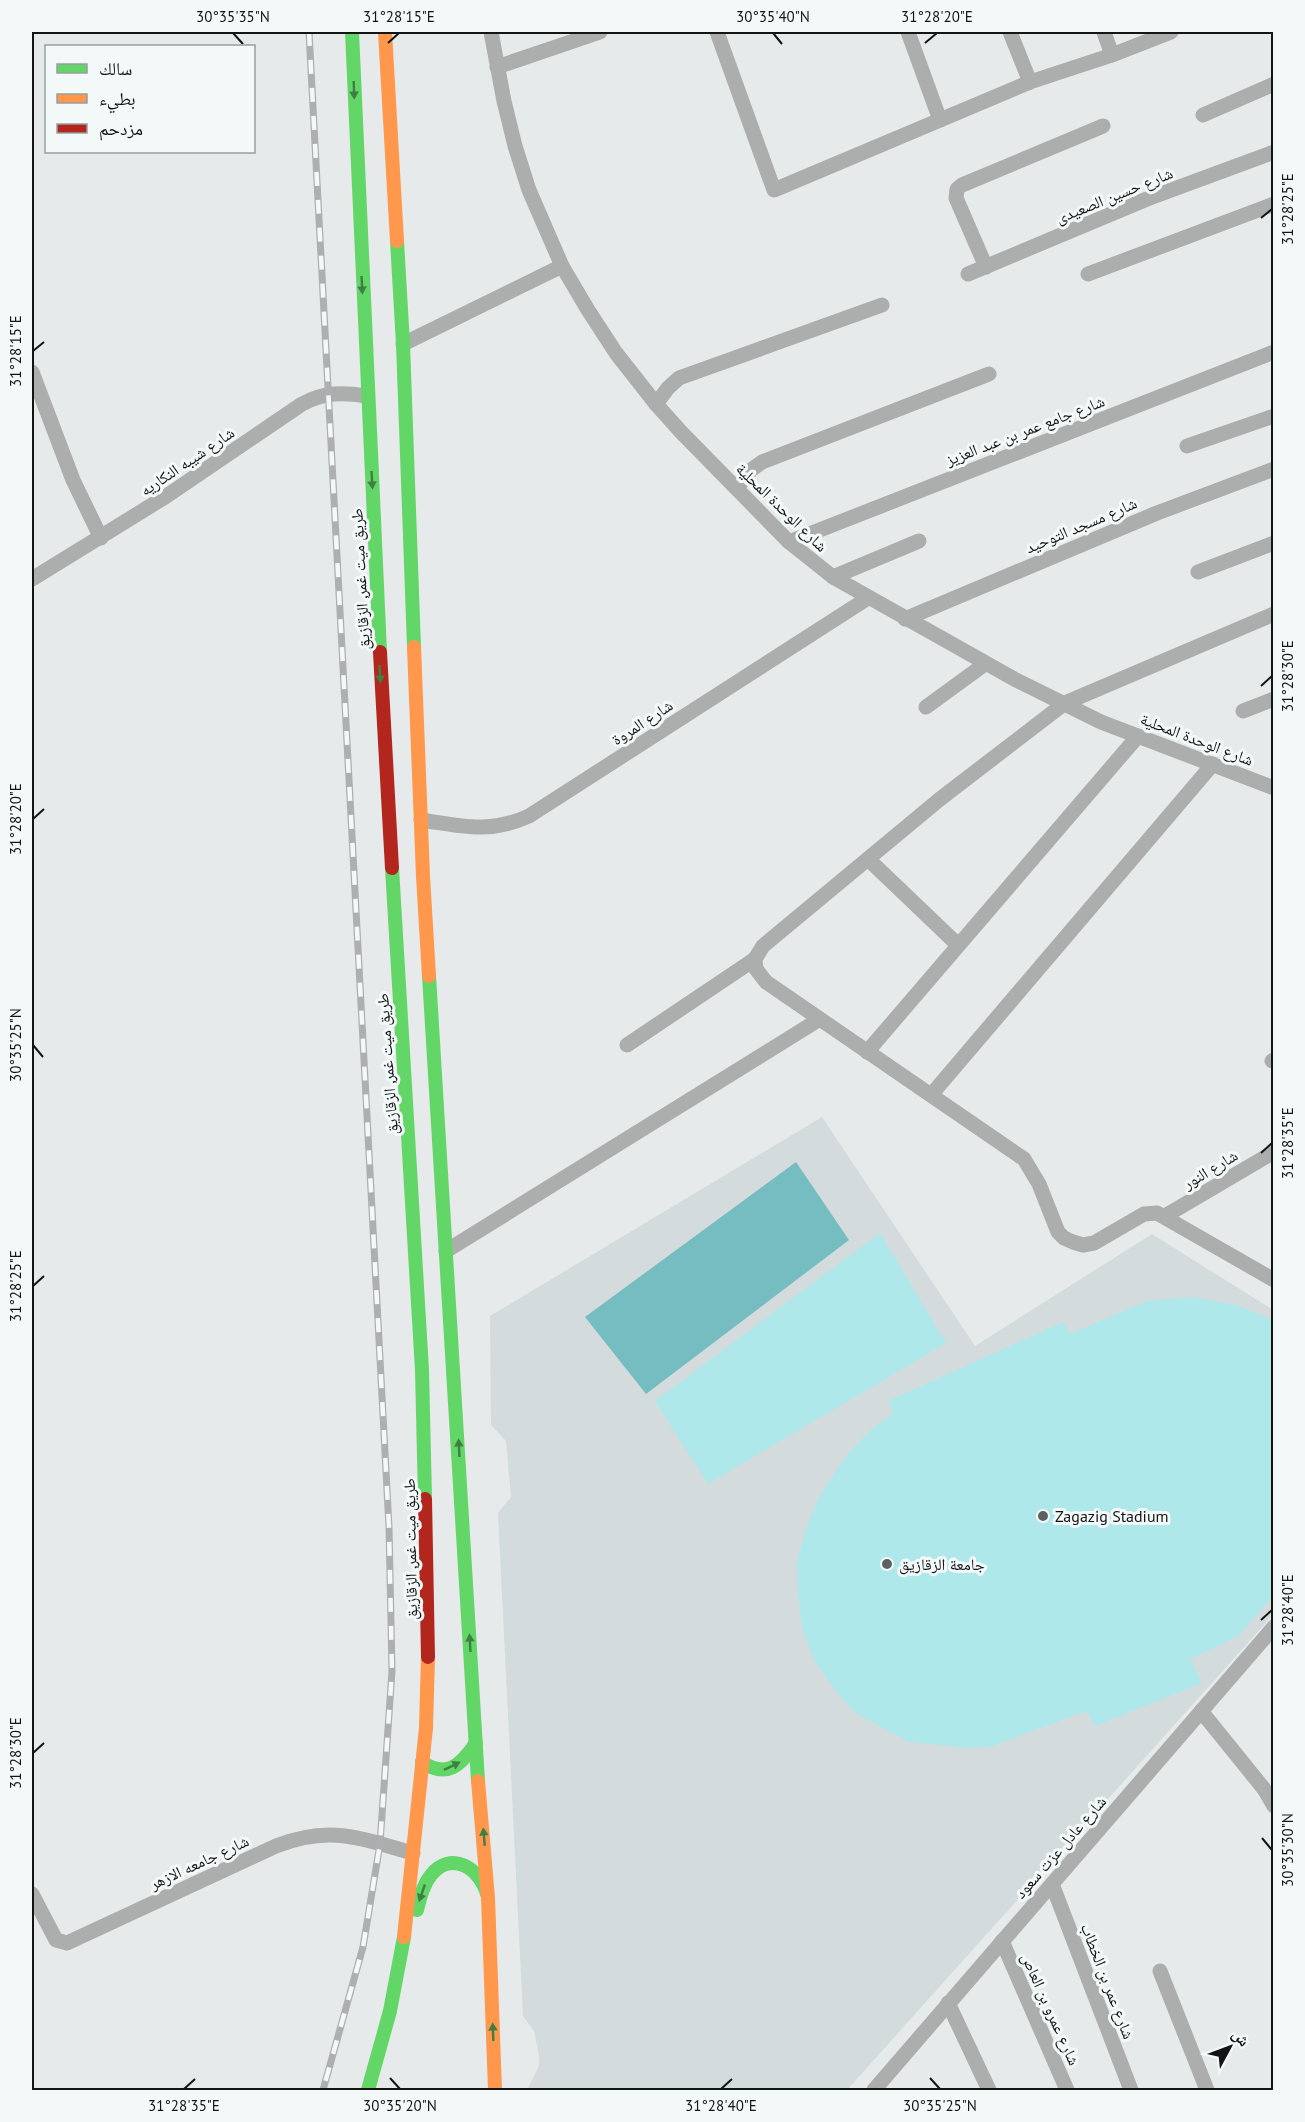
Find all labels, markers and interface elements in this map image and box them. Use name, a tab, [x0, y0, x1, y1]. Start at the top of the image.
text: 30°35'35"N	[196, 7, 270, 26]
text: 31°28'15"E	[363, 7, 435, 26]
text: 30°35'40"N	[736, 7, 810, 26]
text: 31°28'20"E	[901, 7, 973, 26]
legend	[45, 45, 255, 153]
text: سالك	[99, 57, 132, 80]
one-way arrow	[350, 80, 359, 99]
text: بطيء	[99, 87, 136, 114]
text: مزدحم	[99, 117, 143, 141]
street label: شارع حسين الصعيدى	[1053, 162, 1176, 228]
text: 31°28'25"E	[1278, 173, 1297, 245]
one-way arrow	[358, 275, 367, 294]
text: 31°28'15"E	[6, 315, 25, 387]
street label: شارع جامع عمر بن عبد العزيز	[942, 390, 1108, 471]
street label: شارع شيبه النكاريه	[136, 422, 238, 501]
street label: شارع الوحدة المحلية	[731, 458, 832, 556]
one-way arrow	[367, 470, 376, 489]
street label: شارع مسجد التوحيد	[1022, 493, 1140, 558]
street label: طريق ميت غمر, الزقازيق	[346, 508, 375, 650]
text: 31°28'30"E	[1278, 640, 1297, 712]
one-way arrow	[376, 665, 385, 684]
street label: شارع المروة	[608, 695, 677, 750]
street label: شارع الوحدة المحلية	[1137, 708, 1256, 771]
text: 31°28'20"E	[6, 783, 25, 855]
street label: طريق ميت غمر, الزقازيق	[372, 993, 403, 1135]
text: 30°35'25"N	[6, 1008, 25, 1082]
text: 31°28'35"E	[1278, 1107, 1297, 1179]
street label: شارع النور	[1178, 1145, 1241, 1194]
text: 31°28'25"E	[6, 1250, 25, 1322]
one-way arrow	[454, 1439, 463, 1458]
street label: طريق ميت غمر, الزقازيق	[399, 1478, 422, 1620]
place label: Zagazig Stadium	[1055, 1506, 1169, 1526]
marker: Zagazig Stadium	[1036, 1509, 1050, 1523]
place label: جامعة الزقازيق	[899, 1554, 985, 1575]
marker: جامعة الزقازيق	[880, 1557, 894, 1571]
text: 31°28'40"E	[1278, 1574, 1297, 1646]
one-way arrow	[465, 1633, 474, 1652]
text: 31°28'30"E	[6, 1717, 25, 1789]
one-way arrow	[443, 1761, 461, 1771]
street label: شارع عادل عزت سعود	[1010, 1792, 1111, 1903]
text: 30°35'30"N	[1278, 1813, 1297, 1887]
one-way arrow	[479, 1828, 488, 1847]
street label: شارع جامعه الازهر	[145, 1830, 252, 1895]
one-way arrow	[417, 1884, 427, 1902]
street label: شارع عمر بن الخطاب	[1076, 1920, 1139, 2042]
street label: شارع عمرو بن العاص	[1016, 1950, 1085, 2069]
north arrow	[1200, 2017, 1260, 2077]
one-way arrow	[488, 2023, 497, 2042]
text: ش	[1228, 2024, 1254, 2050]
text: 31°28'35"E	[148, 2096, 220, 2115]
text: 30°35'20"N	[363, 2096, 437, 2115]
text: 31°28'40"E	[685, 2096, 757, 2115]
text: 30°35'25"N	[903, 2096, 977, 2115]

